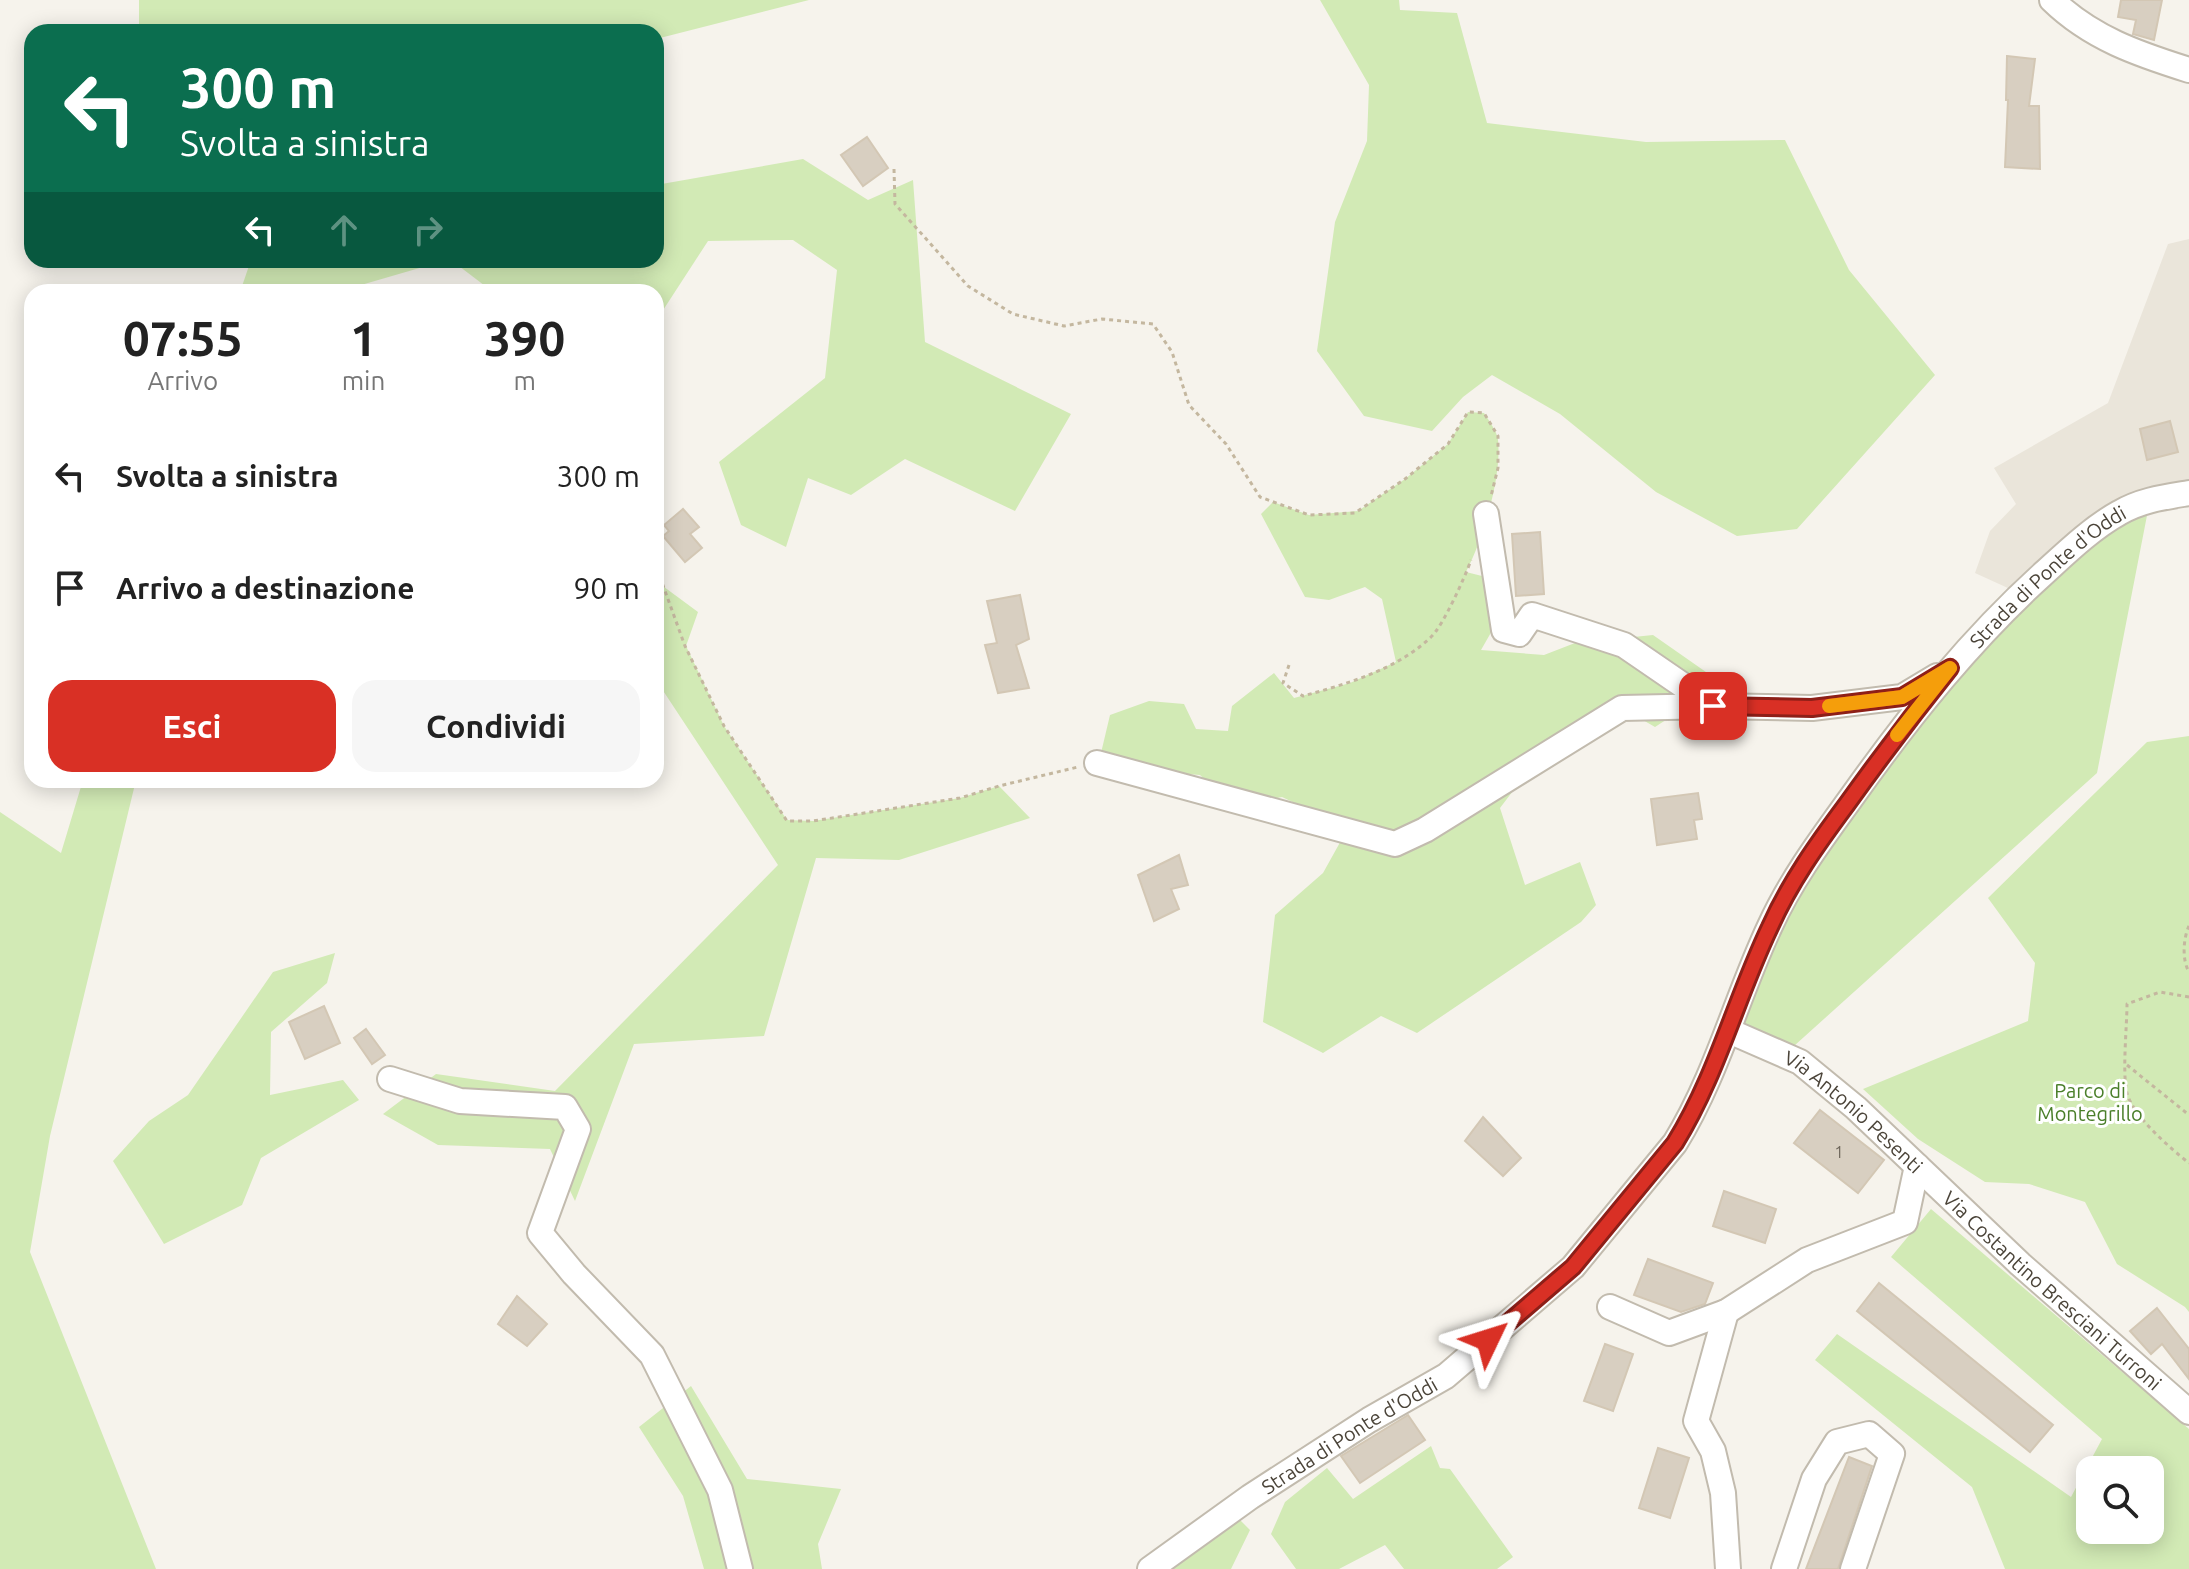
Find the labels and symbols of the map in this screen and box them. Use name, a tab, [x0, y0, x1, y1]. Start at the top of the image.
street label: Strada di Ponte d'Oddi	[1964, 500, 2129, 652]
pin	[1679, 672, 1747, 740]
street label: Via Antonio Pesenti	[1781, 1045, 1928, 1177]
park label: Parco di Montegrillo	[2037, 1079, 2143, 1125]
house number: 1	[1834, 1143, 1844, 1161]
street label: Via Costantino Bresciani Turroni	[1939, 1186, 2167, 1394]
position arrow	[1446, 1298, 1530, 1382]
street label: Strada di Ponte d'Oddi	[1257, 1372, 1441, 1498]

